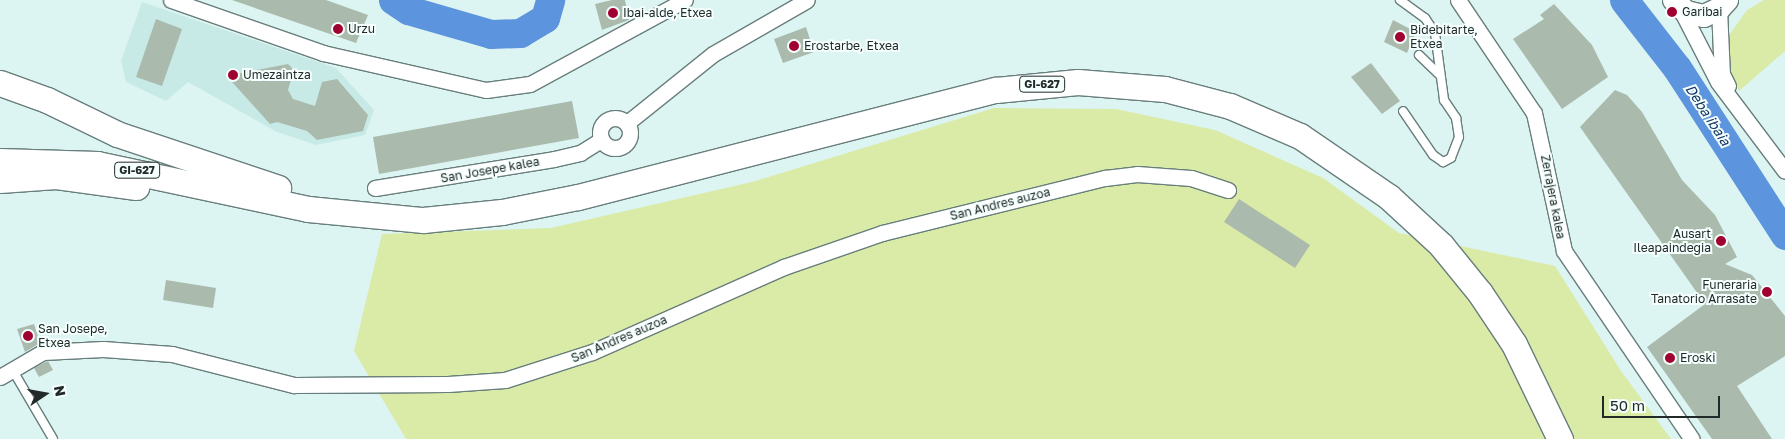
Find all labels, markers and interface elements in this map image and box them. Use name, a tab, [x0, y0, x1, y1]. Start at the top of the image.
place label: Garibai	[1682, 5, 1723, 19]
place label: Ibai-alde, Etxea	[623, 6, 712, 20]
marker: Garibai	[1666, 6, 1678, 18]
marker: Ibai-alde, Etxea	[607, 7, 619, 19]
place label: Urzu	[348, 22, 375, 36]
marker: Urzu	[332, 23, 344, 35]
place label: Bidebitarte, Etxea	[1410, 23, 1478, 51]
marker: Bidebitarte, Etxea	[1394, 31, 1406, 43]
place label: Erostarbe, Etxea	[804, 39, 899, 53]
marker: Erostarbe, Etxea	[788, 40, 800, 52]
place label: Umezaintza	[243, 68, 311, 82]
marker: Umezaintza	[227, 69, 239, 81]
road number: GI-627	[1018, 76, 1066, 92]
water label: Deba ibaia	[1682, 81, 1734, 149]
street label: San Josepe kalea	[439, 154, 541, 186]
street label: Zerrajera kalea	[1538, 154, 1568, 240]
road number: GI-627	[113, 162, 161, 178]
street label: San Andres auzoa	[948, 185, 1052, 223]
place label: Ausart Ileapaindegia	[1633, 227, 1711, 255]
marker: Ausart Ileapaindegia	[1715, 235, 1727, 247]
place label: Funeraria Tanatorio Arrasate	[1651, 278, 1757, 306]
marker: Funeraria Tanatorio Arrasate	[1761, 286, 1773, 298]
street label: San Andres auzoa	[569, 312, 669, 366]
place label: San Josepe, Etxea	[38, 322, 108, 350]
marker: San Josepe, Etxea	[22, 330, 34, 342]
place label: Eroski	[1680, 351, 1715, 365]
marker: Eroski	[1664, 352, 1676, 364]
north arrow	[20, 369, 70, 419]
text: N	[51, 384, 70, 398]
scale bar	[1605, 386, 1722, 418]
text: 50 m	[1610, 396, 1645, 414]

